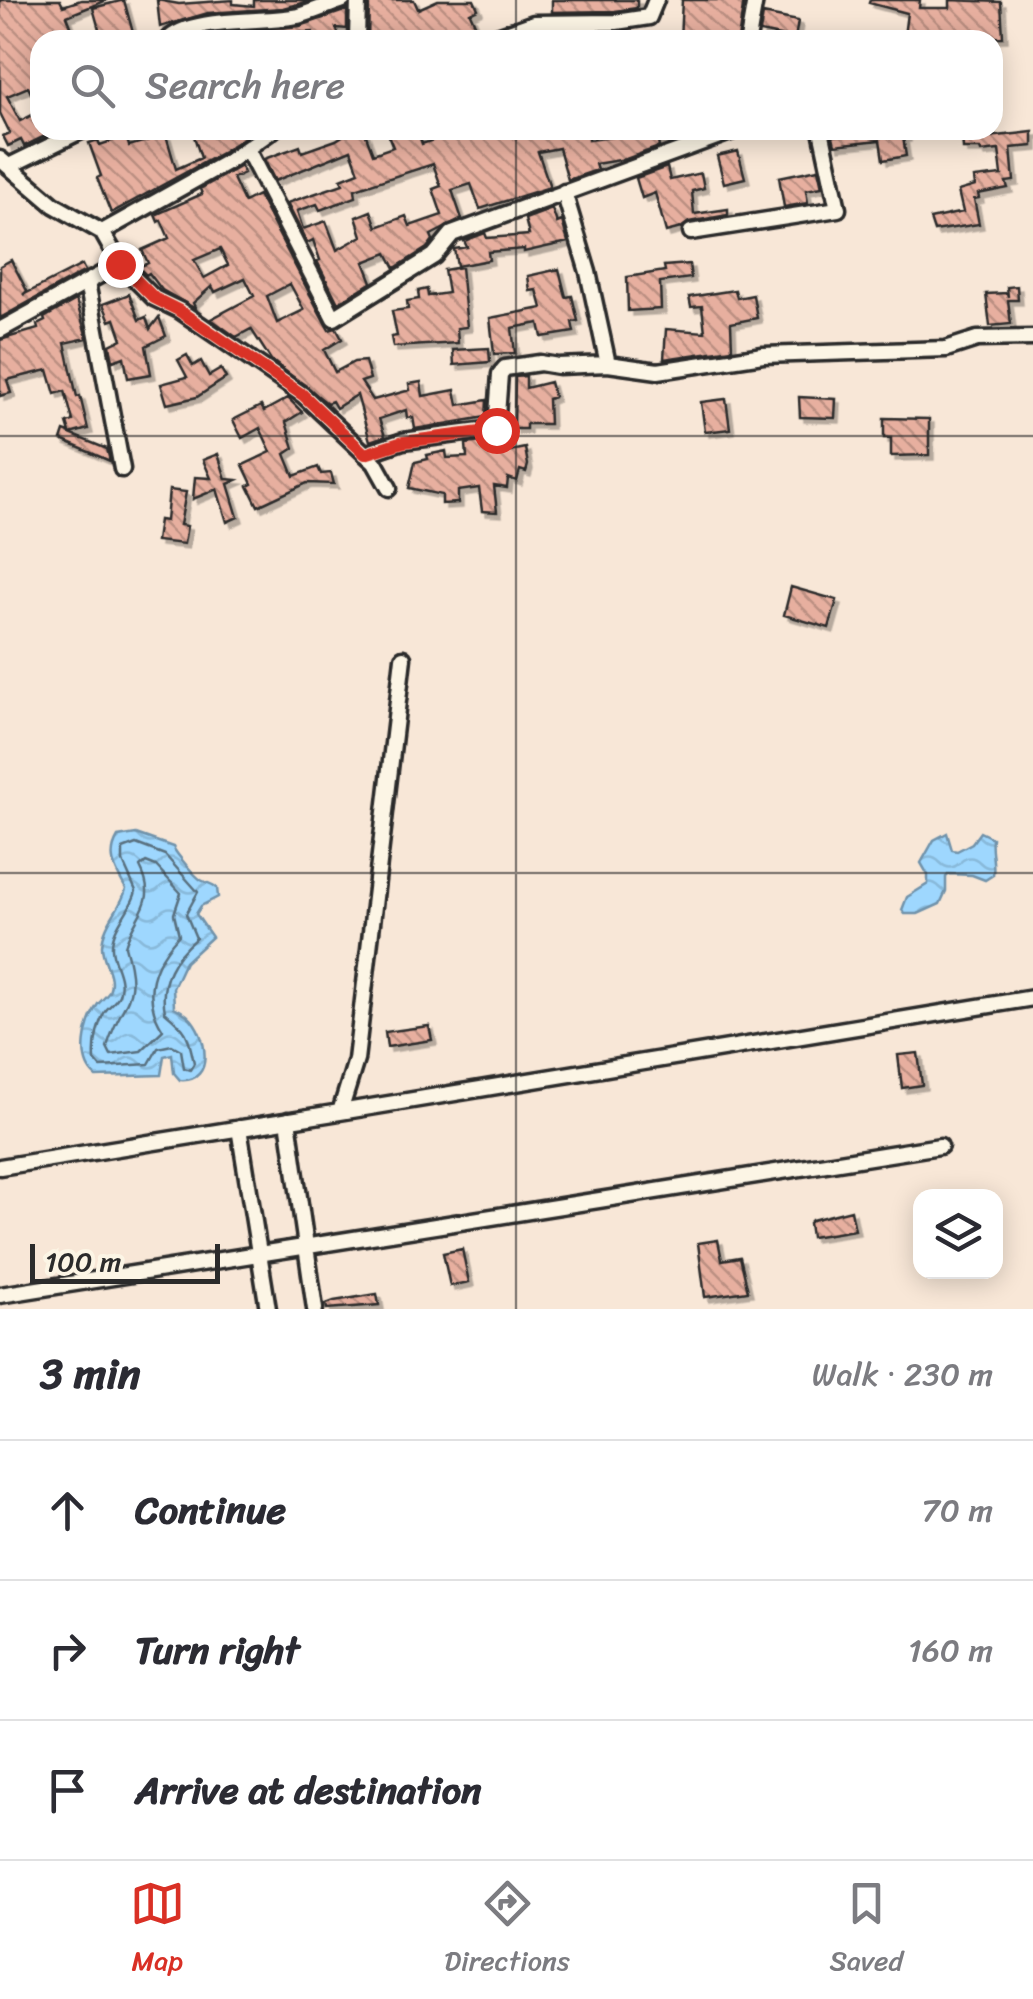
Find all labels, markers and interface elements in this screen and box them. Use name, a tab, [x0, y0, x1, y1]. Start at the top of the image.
search box	[30, 30, 1003, 140]
text: Search here	[145, 52, 345, 119]
icon: search	[65, 58, 120, 113]
route end	[98, 242, 144, 288]
route start	[474, 408, 520, 454]
map controls	[913, 1189, 1003, 1279]
button: layers	[913, 1189, 1003, 1279]
text: 100 m	[45, 1237, 121, 1286]
scale bar	[30, 1239, 220, 1284]
text: 3 min	[40, 1337, 140, 1411]
text: Walk · 230 m	[812, 1346, 993, 1403]
text: Continue	[135, 1477, 286, 1544]
text: 70 m	[922, 1482, 993, 1539]
icon: ahead	[40, 1483, 95, 1538]
text: Turn right	[135, 1617, 300, 1684]
text: 160 m	[908, 1622, 993, 1679]
icon: right	[40, 1623, 95, 1678]
text: Arrive at destination	[135, 1757, 482, 1824]
icon: arrive	[40, 1763, 95, 1818]
tab: Map	[130, 1876, 185, 1985]
tab: Directions	[444, 1876, 570, 1985]
tab: Saved	[829, 1876, 903, 1985]

